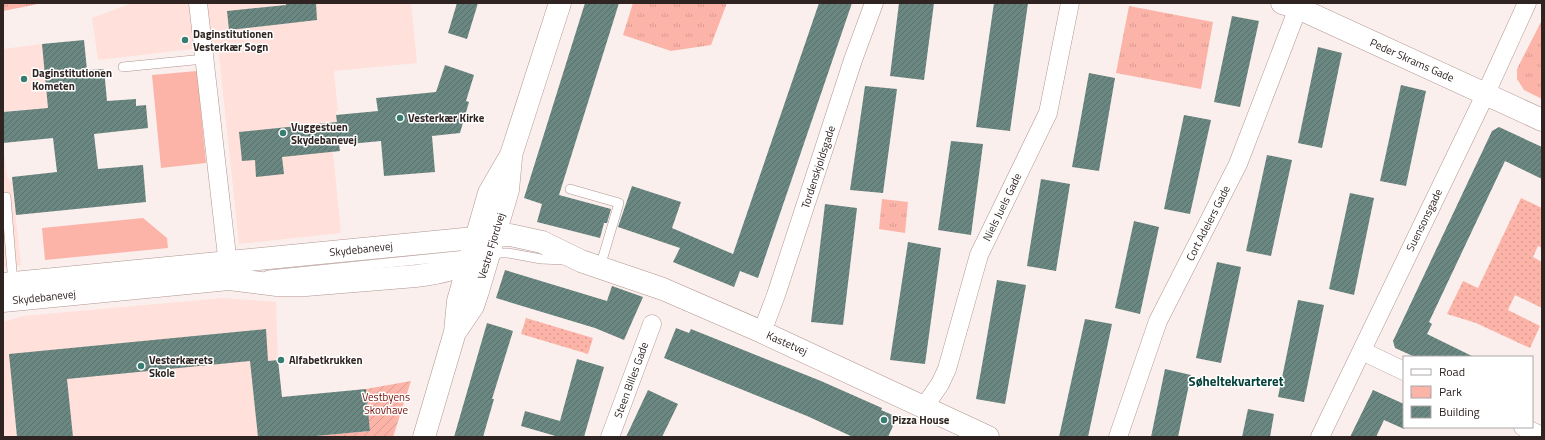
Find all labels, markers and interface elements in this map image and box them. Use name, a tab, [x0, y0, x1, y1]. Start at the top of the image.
place label: Daginstitutionen Vesterkær Sogn	[193, 26, 273, 55]
street label: Peder Skrams Gade	[1367, 34, 1457, 86]
marker: Daginstitutionen Vesterkær Sogn	[180, 35, 190, 45]
place label: Daginstitutionen Kometen	[32, 65, 112, 94]
marker: Daginstitutionen Kometen	[19, 74, 29, 84]
place label: Vesterkær Kirke	[408, 110, 485, 126]
marker: Vesterkær Kirke	[395, 113, 405, 123]
place label: Vuggestuen Skydebanevej	[291, 119, 357, 148]
street label: Tordenskjoldsgade	[797, 123, 839, 210]
marker: Vuggestuen Skydebanevej	[278, 128, 288, 138]
street label: Niels Juels Gade	[979, 170, 1026, 244]
street label: Cort Adelers Gade	[1182, 182, 1234, 263]
street label: Suensonsgade	[1402, 186, 1446, 254]
street label: Vestre Fjordvej	[473, 211, 509, 281]
street label: Skydebanevej	[329, 238, 393, 260]
street label: Skydebanevej	[12, 286, 76, 308]
street label: Kastetvej	[764, 327, 810, 359]
street label: Steen Billes Gade	[610, 339, 652, 420]
place label: Vesterkærets Skole	[149, 352, 213, 381]
place label: Alfabetkrukken	[289, 352, 363, 368]
marker: Alfabetkrukken	[276, 355, 286, 365]
legend	[1403, 356, 1533, 428]
marker: Vesterkærets Skole	[136, 361, 146, 371]
text: Road	[1439, 362, 1465, 381]
district label: Søheltekvarteret	[1189, 371, 1284, 391]
text: Park	[1439, 382, 1462, 401]
park label: Vestbyens Skovhave	[362, 389, 410, 418]
text: Building	[1439, 402, 1480, 421]
place label: Pizza House	[892, 412, 950, 428]
marker: Pizza House	[879, 415, 889, 425]

